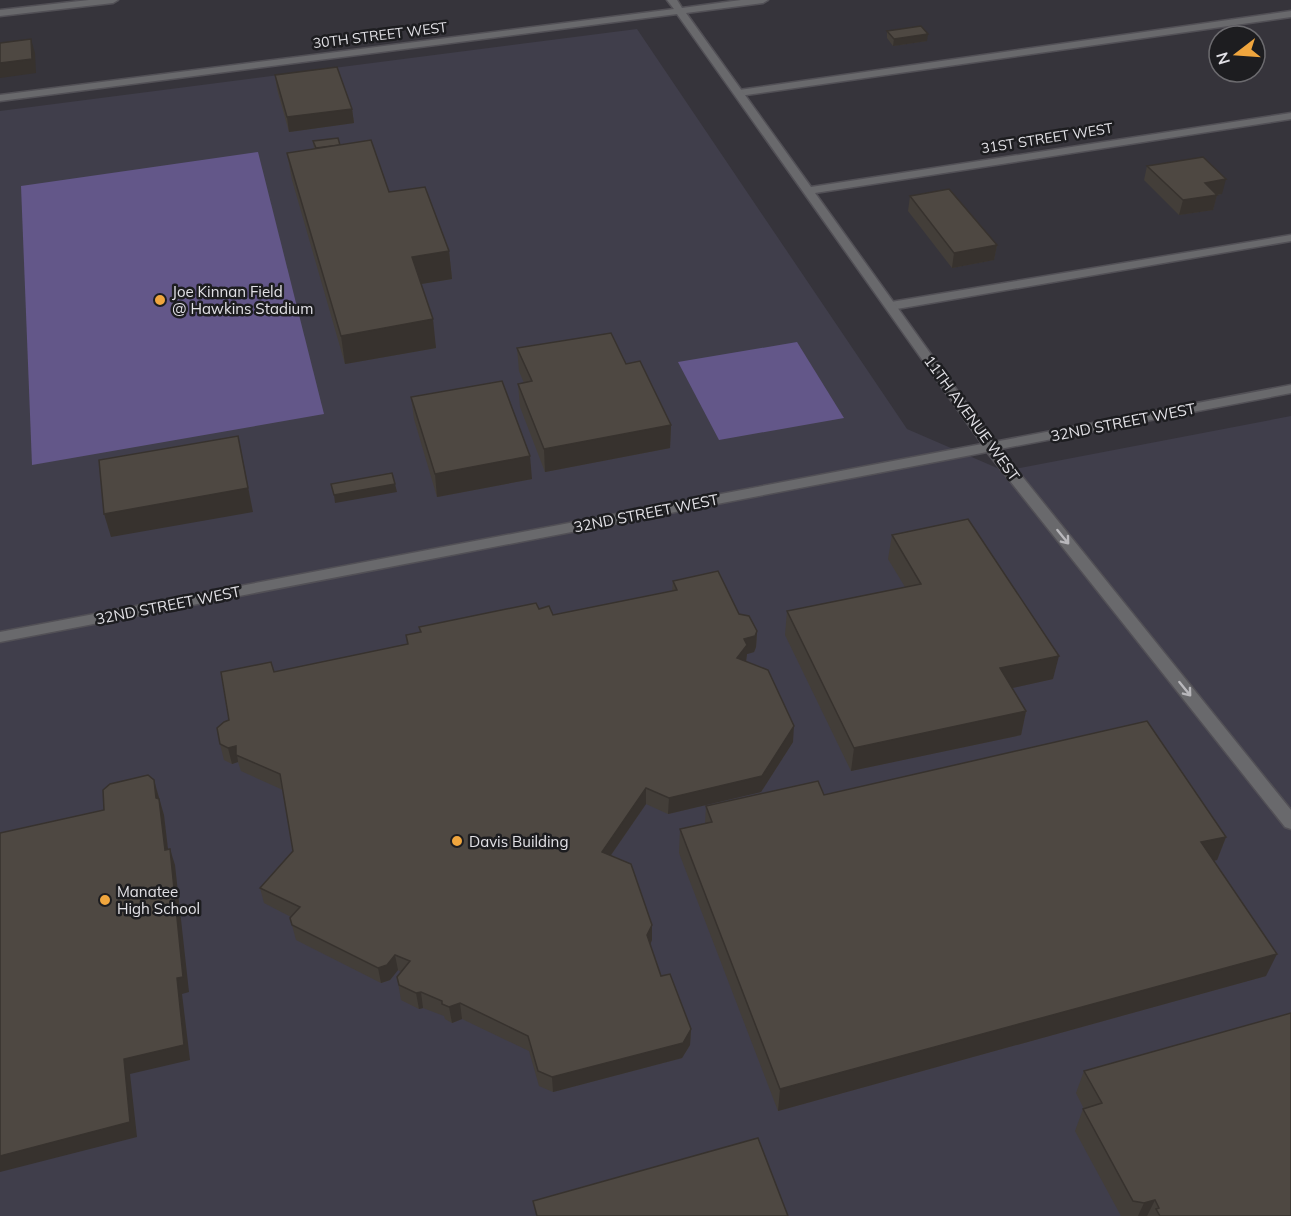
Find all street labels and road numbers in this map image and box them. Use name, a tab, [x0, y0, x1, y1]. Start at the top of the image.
street label: 30TH STREET WEST	[312, 18, 449, 52]
street label: 31ST STREET WEST	[980, 119, 1115, 157]
street label: 11TH AVENUE WEST	[920, 352, 1024, 484]
street label: 32ND STREET WEST	[1049, 399, 1197, 445]
street label: 32ND STREET WEST	[572, 490, 720, 536]
street label: 32ND STREET WEST	[94, 582, 242, 628]

